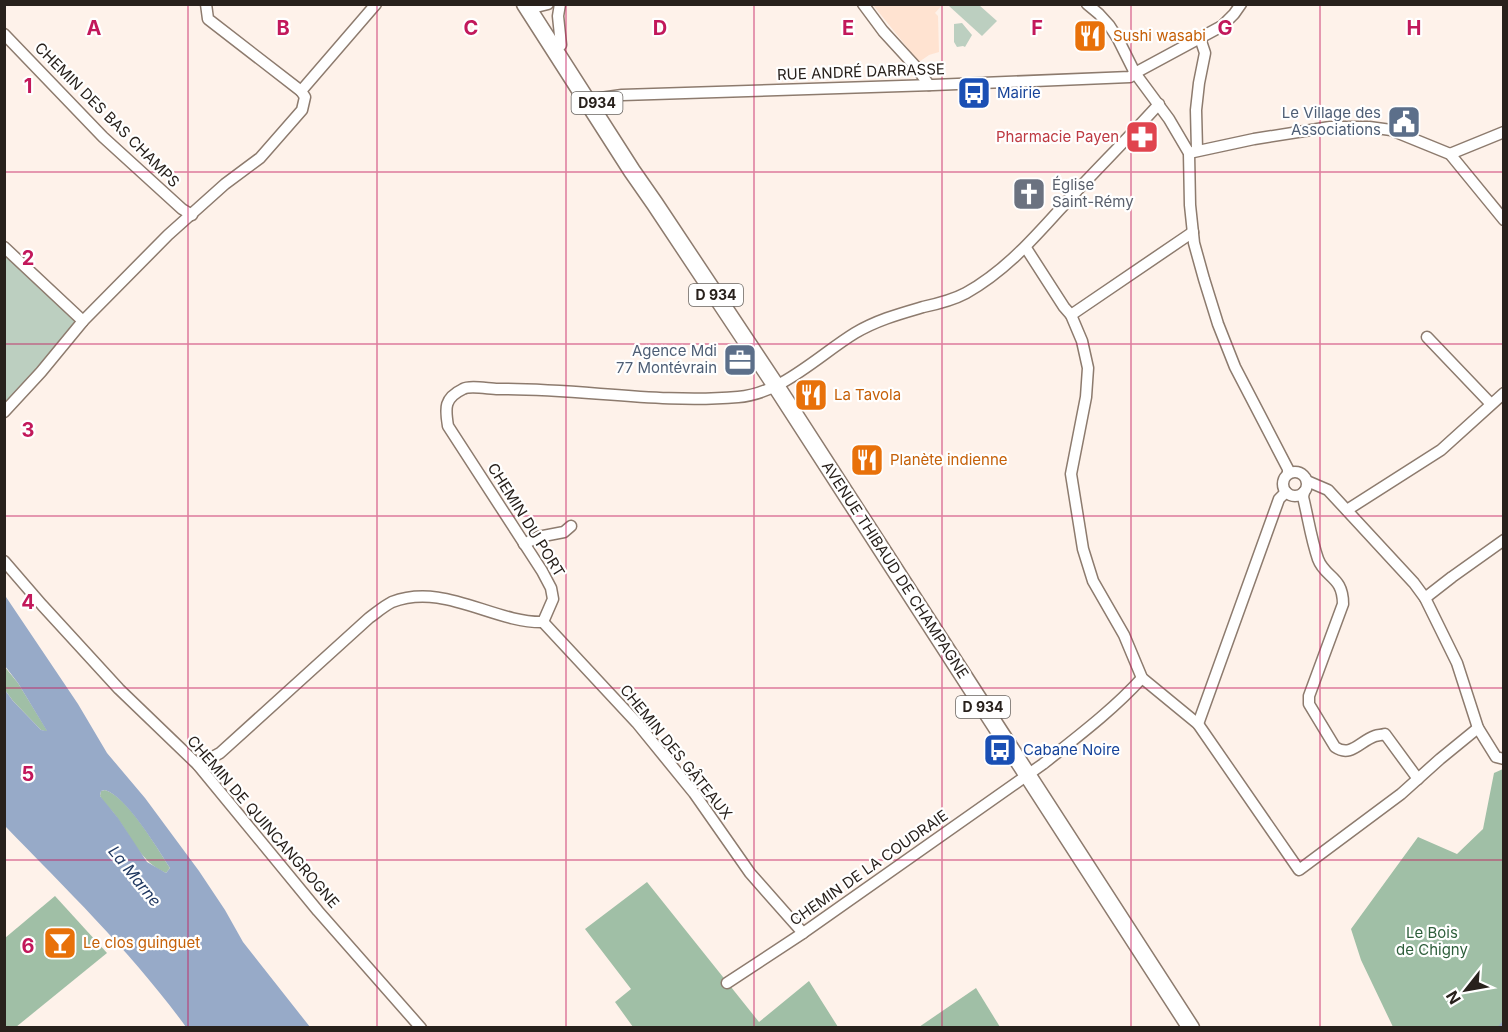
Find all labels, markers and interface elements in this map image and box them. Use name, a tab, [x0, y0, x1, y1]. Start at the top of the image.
text: A	[87, 16, 102, 40]
text: B	[276, 16, 290, 40]
text: C	[464, 16, 478, 40]
text: D	[653, 16, 667, 40]
text: E	[842, 16, 854, 40]
text: F	[1031, 16, 1043, 40]
text: G	[1217, 16, 1233, 40]
text: H	[1407, 16, 1421, 40]
restaurant icon: Sushi wasabi	[1072, 18, 1108, 54]
place label: Sushi wasabi	[1113, 26, 1206, 45]
street label: CHEMIN DES BAS CHAMPS	[31, 38, 184, 191]
street label: RUE ANDRÉ DARRASSE	[777, 59, 945, 84]
text: 1	[24, 74, 32, 98]
bus stop icon: Mairie	[956, 75, 992, 111]
place label: Mairie	[997, 83, 1041, 102]
road number: D934	[572, 92, 622, 114]
place label: Le Village des Associations	[1282, 103, 1381, 139]
public building icon: Le Village des Associations	[1386, 104, 1422, 140]
pharmacy icon: Pharmacie Payen	[1124, 119, 1160, 155]
place label: Pharmacie Payen	[996, 127, 1119, 146]
place label: Église Saint-Rémy	[1052, 175, 1134, 211]
church icon: Église Saint-Rémy	[1011, 176, 1047, 212]
text: 2	[22, 246, 34, 270]
road number: D 934	[689, 284, 743, 306]
place label: Agence Mdi 77 Montévrain	[616, 341, 717, 377]
office icon: Agence Mdi 77 Montévrain	[722, 342, 758, 378]
restaurant icon: La Tavola	[793, 377, 829, 413]
place label: La Tavola	[834, 385, 901, 404]
text: 3	[22, 418, 34, 442]
restaurant icon: Planète indienne	[849, 442, 885, 478]
place label: Planète indienne	[890, 450, 1008, 469]
street label: AVENUE THIBAUD DE CHAMPAGNE	[818, 458, 973, 682]
street label: CHEMIN DU PORT	[484, 459, 569, 580]
text: 4	[21, 590, 35, 614]
street label: CHEMIN DES GÂTEAUX	[616, 680, 737, 823]
road number: D 934	[956, 696, 1010, 718]
street label: CHEMIN DE QUINCANGROGNE	[183, 732, 343, 912]
bus stop icon: Cabane Noire	[982, 732, 1018, 768]
place label: Cabane Noire	[1023, 740, 1120, 759]
text: 5	[22, 762, 34, 786]
street label: CHEMIN DE LA COUDRAIE	[786, 806, 951, 930]
water label: La Marne	[104, 841, 166, 911]
park label: Le Bois de Chigny	[1396, 923, 1469, 959]
bar icon: Le clos guinguet	[42, 925, 78, 961]
place label: Le clos guinguet	[83, 933, 200, 952]
text: 6	[22, 934, 35, 958]
north arrow	[1436, 960, 1496, 1020]
text: N	[1441, 987, 1465, 1008]

